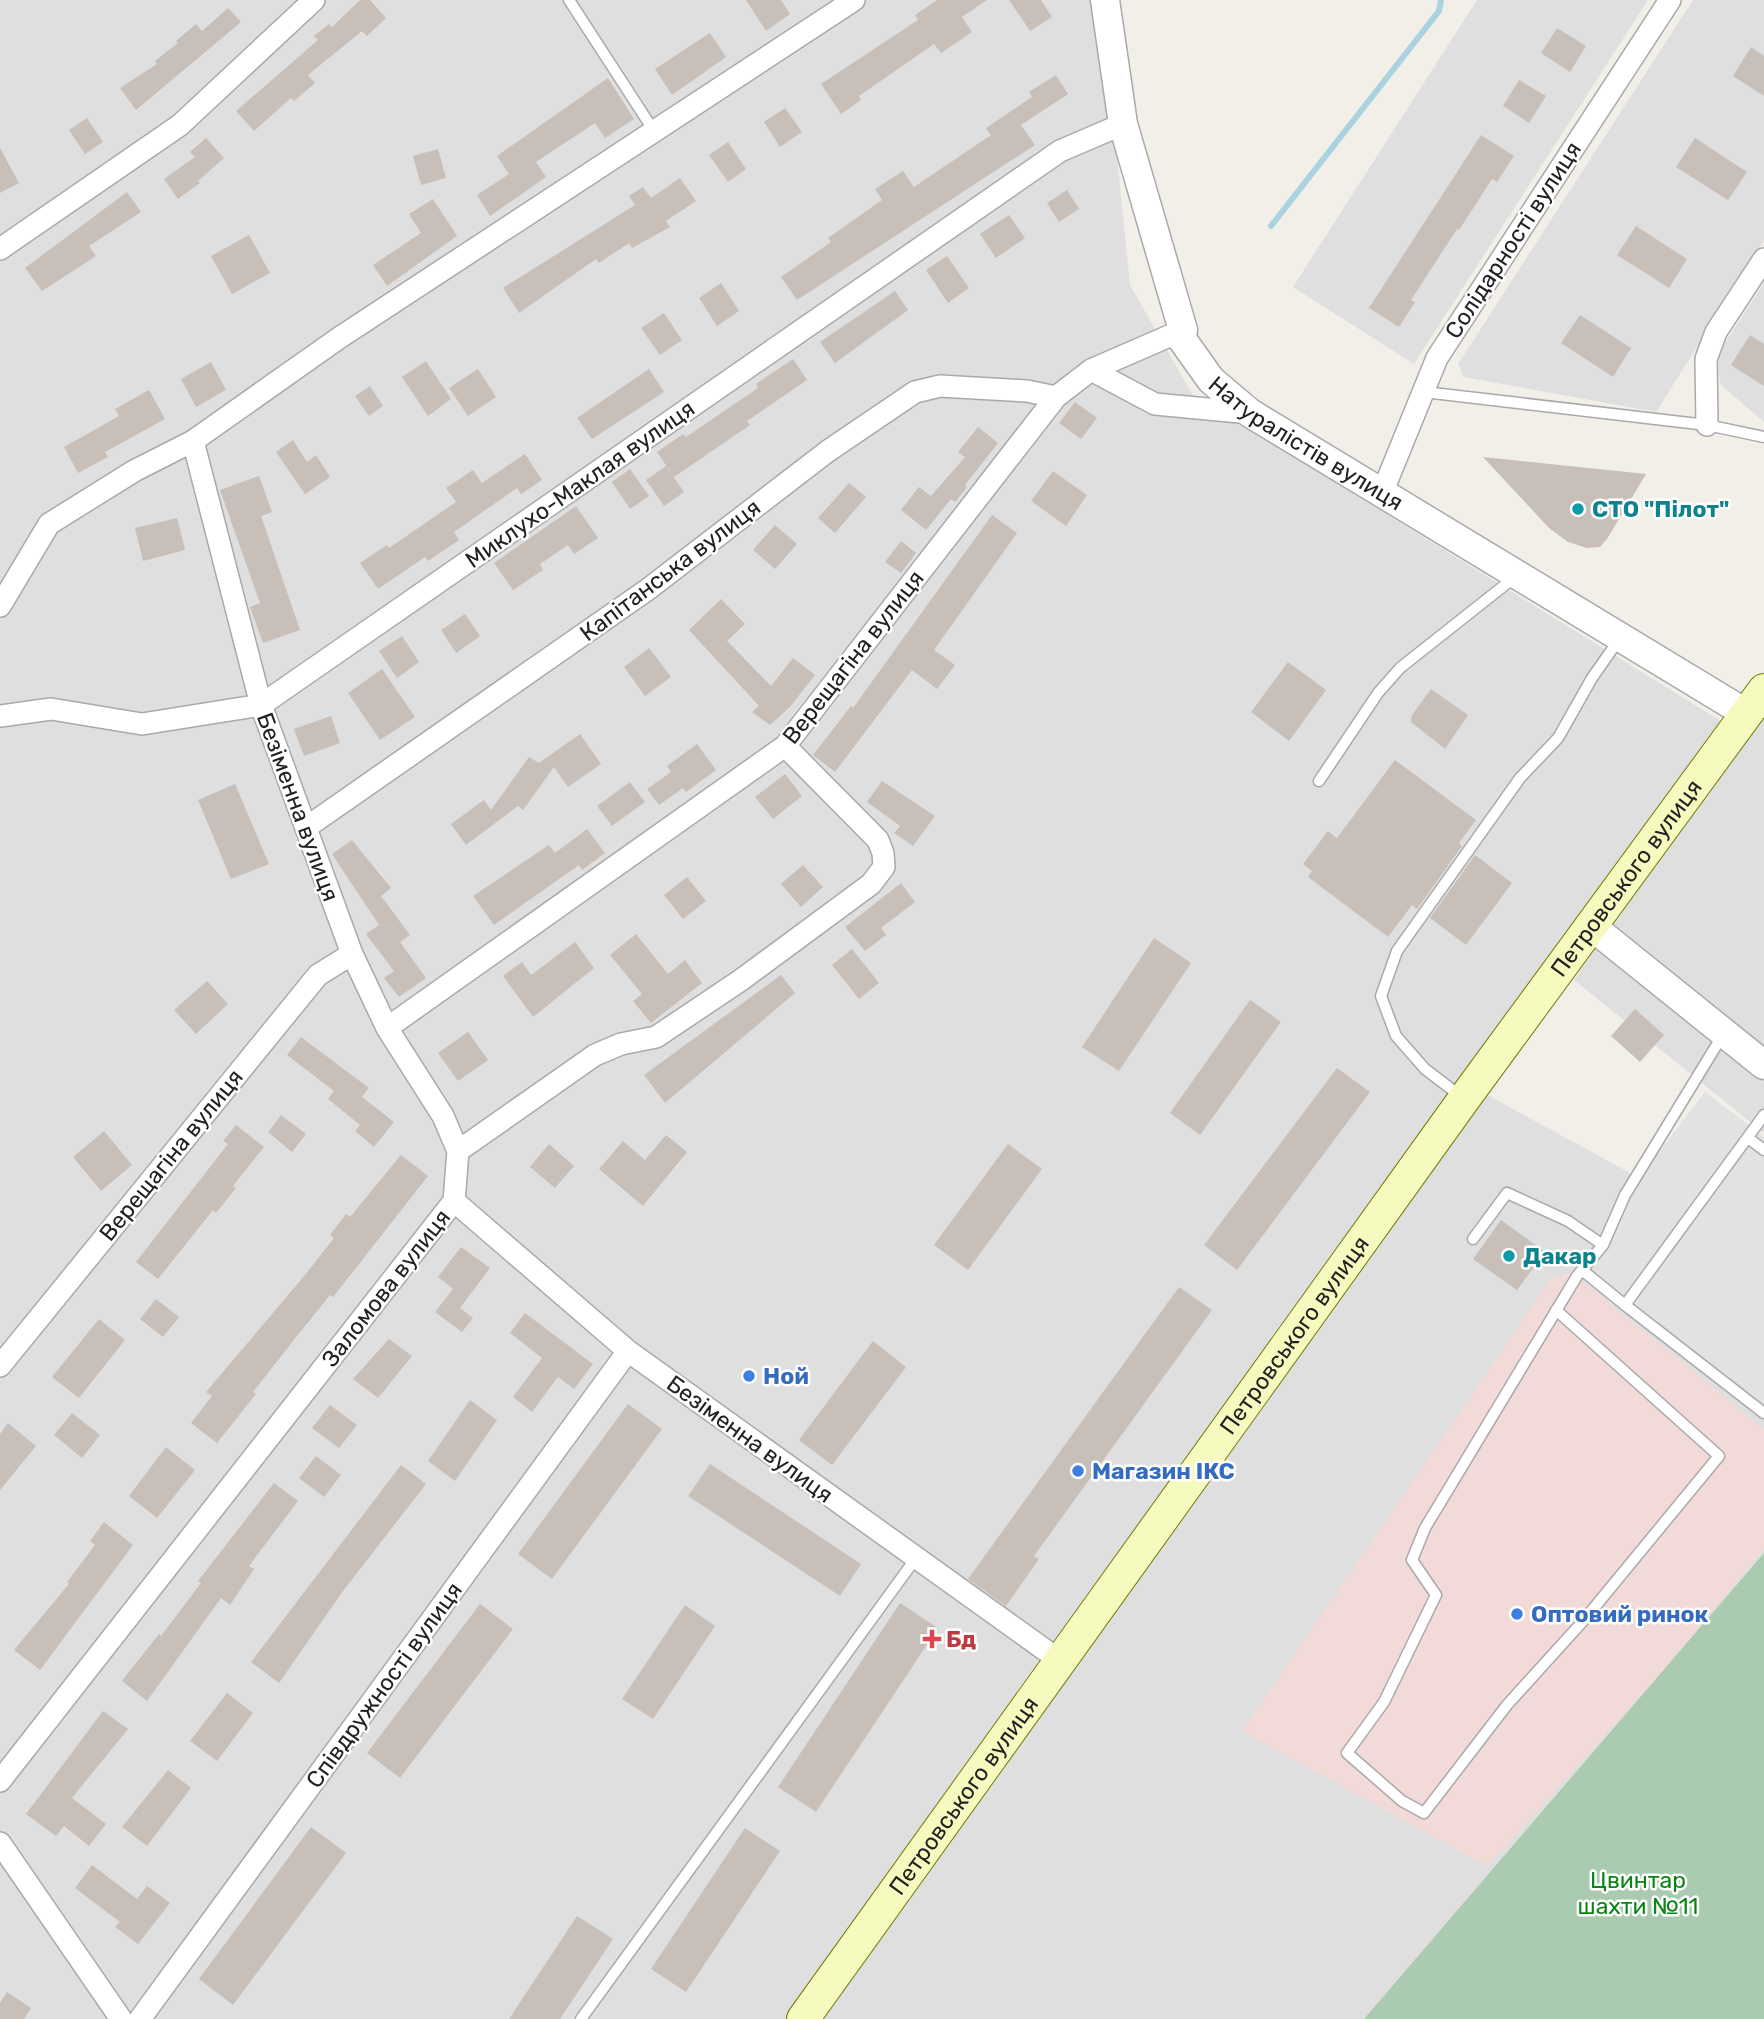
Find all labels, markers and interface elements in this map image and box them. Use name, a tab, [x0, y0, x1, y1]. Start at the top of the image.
street label: Солідарності вулиця	[1439, 136, 1587, 344]
street label: Натуралістів вулиця	[1203, 370, 1408, 516]
street label: Миклухо-Маклая вулиця	[460, 394, 700, 574]
street label: Капітанська вулиця	[574, 493, 766, 647]
place label: СТО "Пілот"	[1592, 495, 1729, 523]
marker: СТО "Пілот"	[1570, 501, 1586, 517]
street label: Верещагіна вулиця	[776, 564, 930, 750]
street label: Безіменна вулиця	[251, 709, 345, 905]
street label: Петровського вулиця	[1545, 774, 1708, 982]
street label: Верещагіна вулиця	[93, 1063, 249, 1247]
street label: Заломова вулиця	[316, 1204, 456, 1372]
street label: Петровського вулиця	[1214, 1231, 1375, 1440]
place label: Дакар	[1523, 1242, 1597, 1270]
marker: Дакар	[1501, 1248, 1517, 1264]
place label: Ной	[763, 1362, 809, 1390]
marker: Ной	[741, 1368, 757, 1384]
street label: Безіменна вулиця	[661, 1369, 839, 1509]
place label: Магазин ІКС	[1092, 1457, 1235, 1485]
marker: Магазин ІКС	[1070, 1463, 1086, 1479]
street label: Співдружності вулиця	[300, 1577, 468, 1793]
place label: Оптовий ринок	[1531, 1600, 1709, 1628]
marker: Оптовий ринок	[1509, 1606, 1525, 1622]
place label: Бд	[946, 1625, 976, 1653]
marker: Бд	[924, 1631, 940, 1647]
street label: Петровського вулиця	[883, 1691, 1044, 1900]
park label: Цвинтар шахти №11	[1578, 1866, 1698, 1920]

